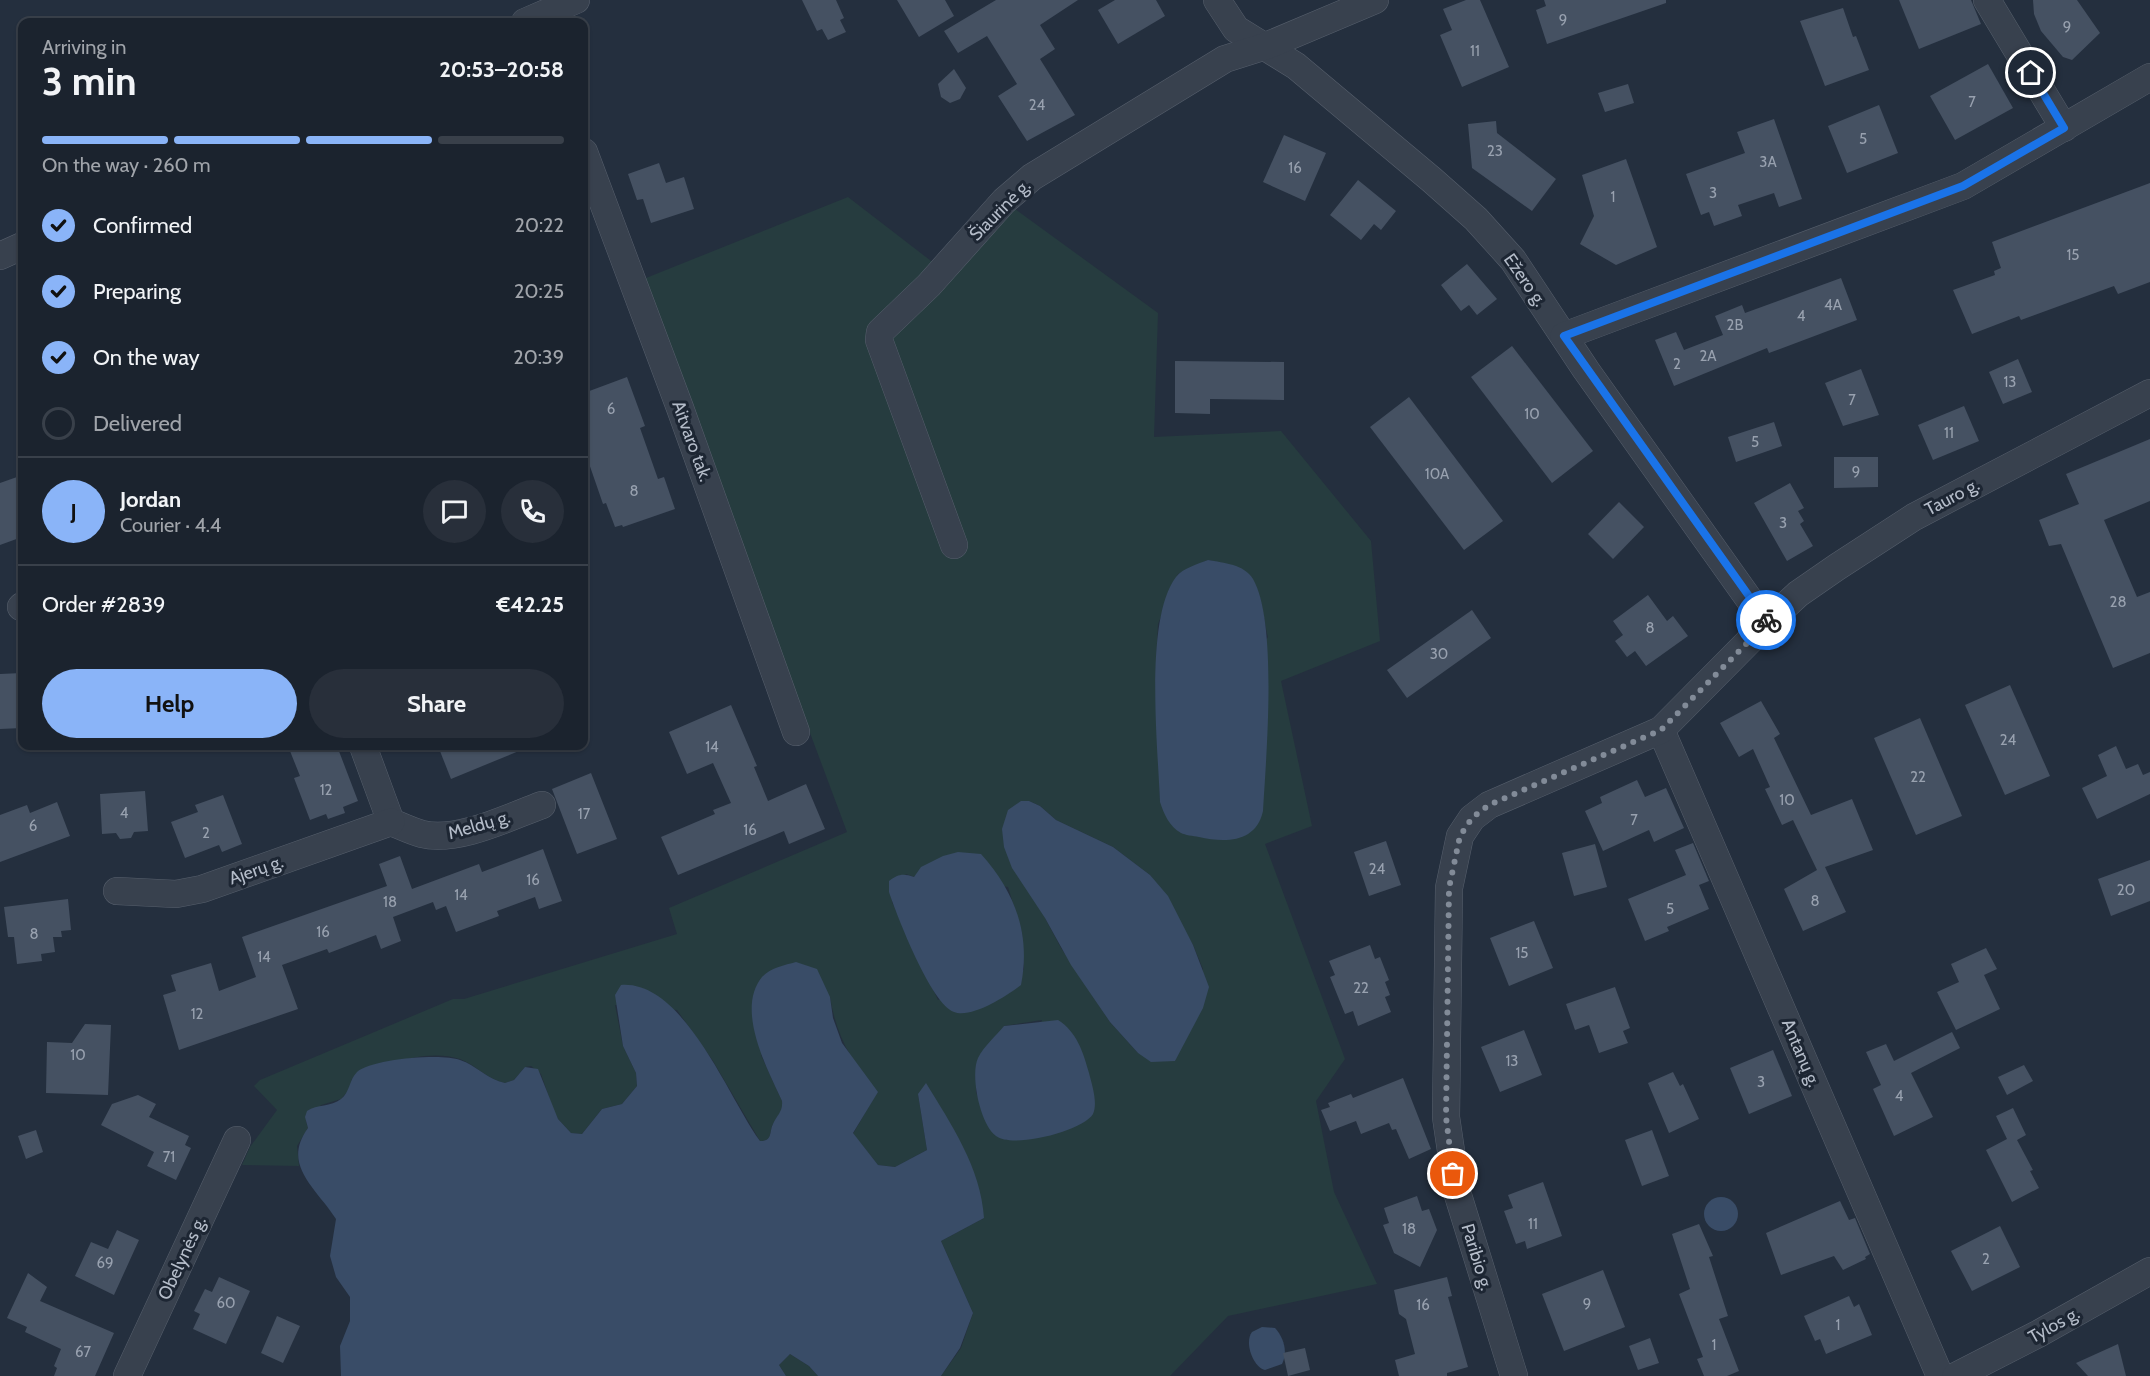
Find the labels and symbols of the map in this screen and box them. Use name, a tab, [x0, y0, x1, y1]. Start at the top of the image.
house number: 9	[1559, 11, 1567, 29]
house number: 9	[2063, 18, 2071, 36]
house number: 11	[1470, 42, 1480, 60]
pin	[2005, 47, 2056, 98]
house number: 7	[1968, 93, 1976, 111]
house number: 24	[1029, 96, 1046, 114]
house number: 5	[1859, 130, 1867, 148]
house number: 23	[1487, 142, 1503, 160]
house number: 3A	[1759, 153, 1777, 171]
house number: 16	[1288, 159, 1302, 177]
street label: Šiaurinė g.	[965, 175, 1035, 245]
house number: 3	[1709, 184, 1717, 202]
house number: 1	[1611, 188, 1615, 206]
house number: 15	[2066, 246, 2080, 264]
street label: Ežero g.	[1499, 249, 1551, 311]
house number: 4A	[1824, 296, 1843, 314]
house number: 4	[1797, 307, 1806, 325]
house number: 2B	[1727, 316, 1743, 334]
house number: 2A	[1699, 347, 1717, 365]
house number: 2	[1673, 355, 1681, 373]
house number: 13	[2003, 373, 2017, 391]
house number: 7	[1848, 391, 1856, 409]
street label: Aitvaro tak.	[667, 398, 717, 484]
house number: 6	[607, 400, 615, 418]
house number: 10	[1524, 405, 1540, 423]
house number: 11	[1944, 424, 1954, 442]
house number: 5	[1751, 433, 1759, 451]
house number: 9	[1852, 463, 1860, 481]
house number: 10A	[1425, 465, 1450, 483]
street label: Tauro g.	[1921, 474, 1983, 520]
house number: 8	[629, 482, 639, 500]
house number: 3	[1779, 514, 1787, 532]
courier	[1736, 590, 1796, 650]
house number: 28	[2110, 593, 2126, 611]
house number: 8	[1645, 619, 1655, 637]
house number: 30	[1430, 645, 1448, 663]
house number: 24	[2000, 731, 2017, 749]
house number: 14	[705, 738, 719, 756]
house number: 22	[1910, 768, 1926, 786]
house number: 12	[320, 781, 333, 799]
house number: 10	[1779, 791, 1795, 809]
house number: 4	[120, 804, 129, 822]
house number: 17	[578, 805, 591, 823]
street label: Meldų g.	[445, 806, 513, 844]
house number: 7	[1630, 811, 1638, 829]
house number: 6	[29, 817, 37, 835]
house number: 16	[743, 821, 757, 839]
house number: 2	[202, 824, 210, 842]
street label: Ajerų g.	[226, 850, 286, 890]
house number: 24	[1369, 860, 1386, 878]
house number: 16	[526, 871, 540, 889]
house number: 20	[2117, 881, 2135, 899]
house number: 14	[454, 886, 468, 904]
house number: 8	[1810, 892, 1820, 910]
house number: 18	[383, 893, 397, 911]
house number: 5	[1666, 900, 1674, 918]
house number: 16	[316, 923, 330, 941]
house number: 8	[29, 925, 39, 943]
house number: 15	[1515, 944, 1529, 962]
house number: 14	[257, 948, 271, 966]
house number: 22	[1353, 979, 1369, 997]
house number: 12	[191, 1005, 204, 1023]
street label: Antanų g.	[1777, 1016, 1825, 1090]
house number: 10	[70, 1046, 86, 1064]
house number: 13	[1505, 1052, 1519, 1070]
house number: 3	[1757, 1073, 1765, 1091]
house number: 4	[1895, 1087, 1904, 1105]
house number: 71	[163, 1148, 175, 1166]
pin	[1427, 1148, 1478, 1199]
street label: Obelynės g.	[153, 1213, 211, 1303]
house number: 11	[1528, 1215, 1538, 1233]
house number: 18	[1402, 1220, 1416, 1238]
street label: Paribio g.	[1456, 1221, 1498, 1293]
house number: 2	[1982, 1250, 1990, 1268]
house number: 69	[96, 1254, 114, 1272]
house number: 60	[217, 1294, 236, 1312]
house number: 9	[1583, 1295, 1591, 1313]
house number: 16	[1416, 1296, 1430, 1314]
street label: Tylos g.	[2024, 1302, 2084, 1348]
house number: 1	[1836, 1316, 1840, 1334]
house number: 1	[1712, 1336, 1716, 1354]
house number: 67	[75, 1343, 91, 1361]

